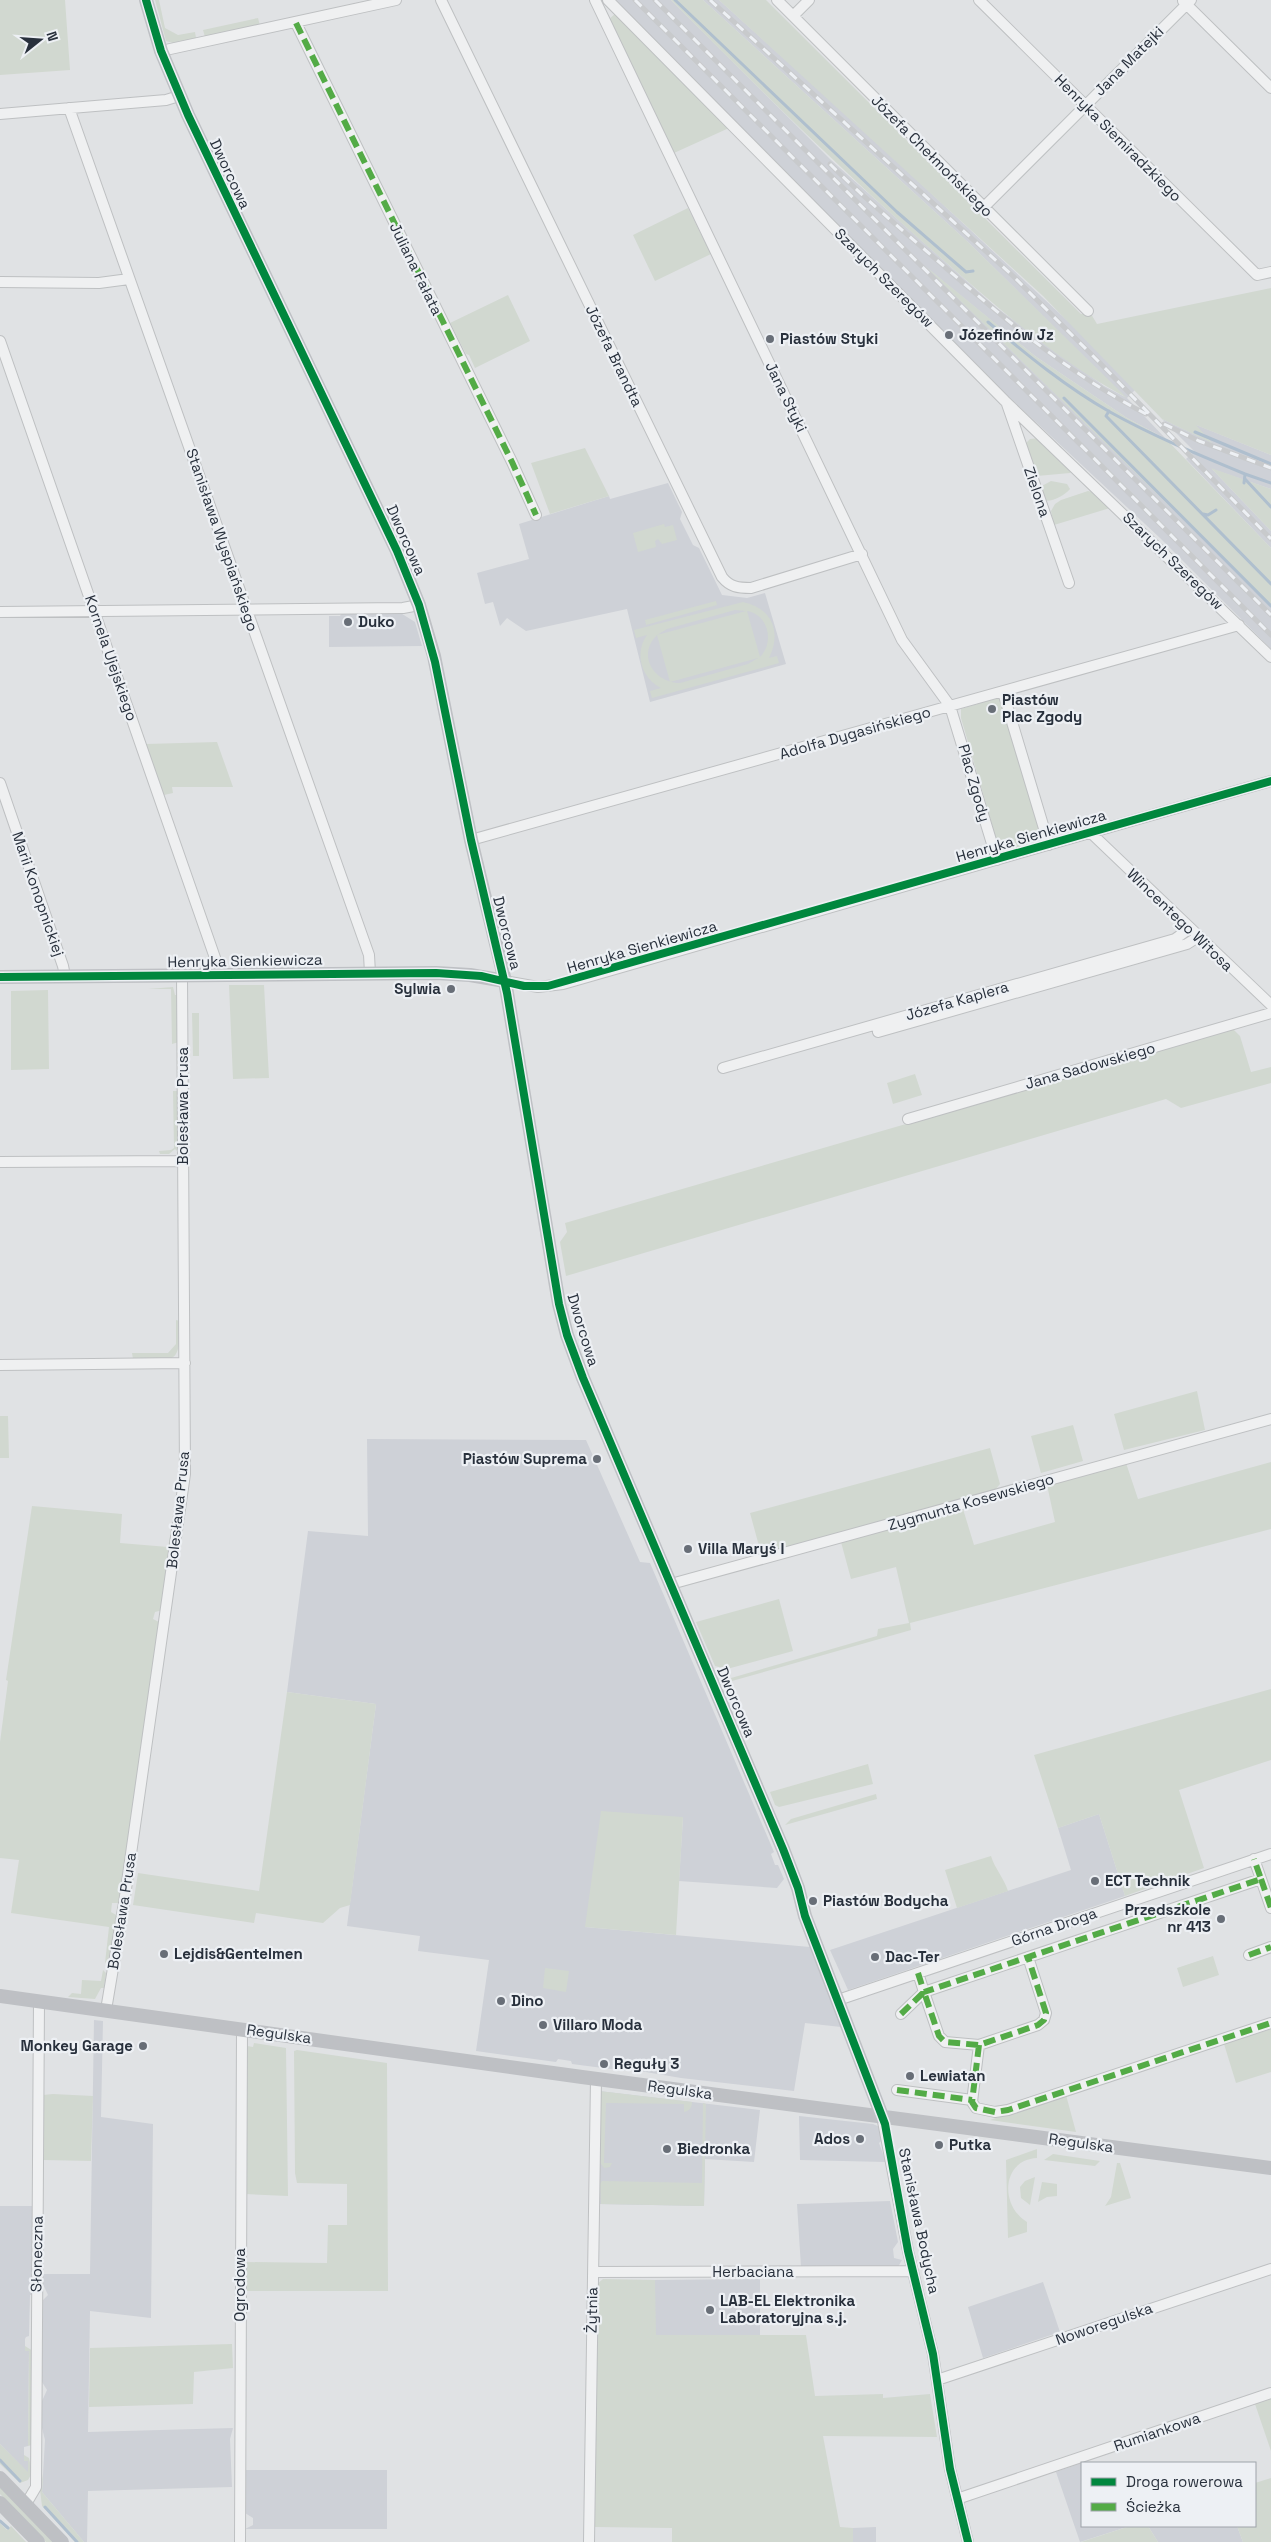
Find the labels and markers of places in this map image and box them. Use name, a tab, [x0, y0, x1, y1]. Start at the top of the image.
place label: Józefinów Jz	[959, 325, 1054, 344]
place label: Piastów Styki	[780, 329, 878, 348]
marker: Józefinów Jz	[943, 329, 955, 341]
marker: Piastów Styki	[764, 333, 776, 345]
place label: Duko	[358, 612, 394, 631]
marker: Duko	[342, 616, 354, 628]
place label: Piastów Plac Zgody	[1002, 690, 1082, 726]
marker: Piastów Plac Zgody	[986, 703, 998, 715]
place label: Sylwia	[394, 979, 441, 998]
marker: Sylwia	[445, 983, 457, 995]
place label: Piastów Suprema	[463, 1449, 587, 1468]
marker: Piastów Suprema	[591, 1453, 603, 1465]
place label: Villa Maryś I	[698, 1539, 784, 1558]
marker: Villa Maryś I	[682, 1543, 694, 1555]
place label: ECT Technik	[1105, 1871, 1191, 1890]
marker: ECT Technik	[1089, 1875, 1101, 1887]
place label: Piastów Bodycha	[823, 1891, 949, 1910]
marker: Piastów Bodycha	[807, 1895, 819, 1907]
place label: Przedszkole nr 413	[1125, 1900, 1211, 1936]
marker: Przedszkole nr 413	[1215, 1913, 1227, 1925]
place label: Lejdis&Gentelmen	[174, 1944, 303, 1963]
place label: Dac-Ter	[885, 1947, 940, 1966]
marker: Lejdis&Gentelmen	[158, 1948, 170, 1960]
marker: Dac-Ter	[869, 1951, 881, 1963]
place label: Dino	[511, 1991, 543, 2010]
marker: Dino	[495, 1995, 507, 2007]
place label: Villaro Moda	[553, 2015, 643, 2034]
marker: Villaro Moda	[537, 2019, 549, 2031]
place label: Monkey Garage	[21, 2036, 133, 2055]
marker: Monkey Garage	[137, 2040, 149, 2052]
place label: Reguły 3	[614, 2054, 679, 2073]
marker: Reguły 3	[598, 2058, 610, 2070]
place label: Lewiatan	[920, 2066, 985, 2085]
marker: Lewiatan	[904, 2070, 916, 2082]
place label: Ados	[814, 2129, 850, 2148]
marker: Ados	[854, 2133, 866, 2145]
place label: Putka	[949, 2135, 991, 2154]
place label: Biedronka	[677, 2139, 751, 2158]
marker: Putka	[933, 2139, 945, 2151]
marker: Biedronka	[661, 2143, 673, 2155]
place label: LAB-EL Elektronika Laboratoryjna s.j.	[720, 2291, 856, 2327]
marker: LAB-EL Elektronika Laboratoryjna s.j.	[704, 2304, 716, 2316]

